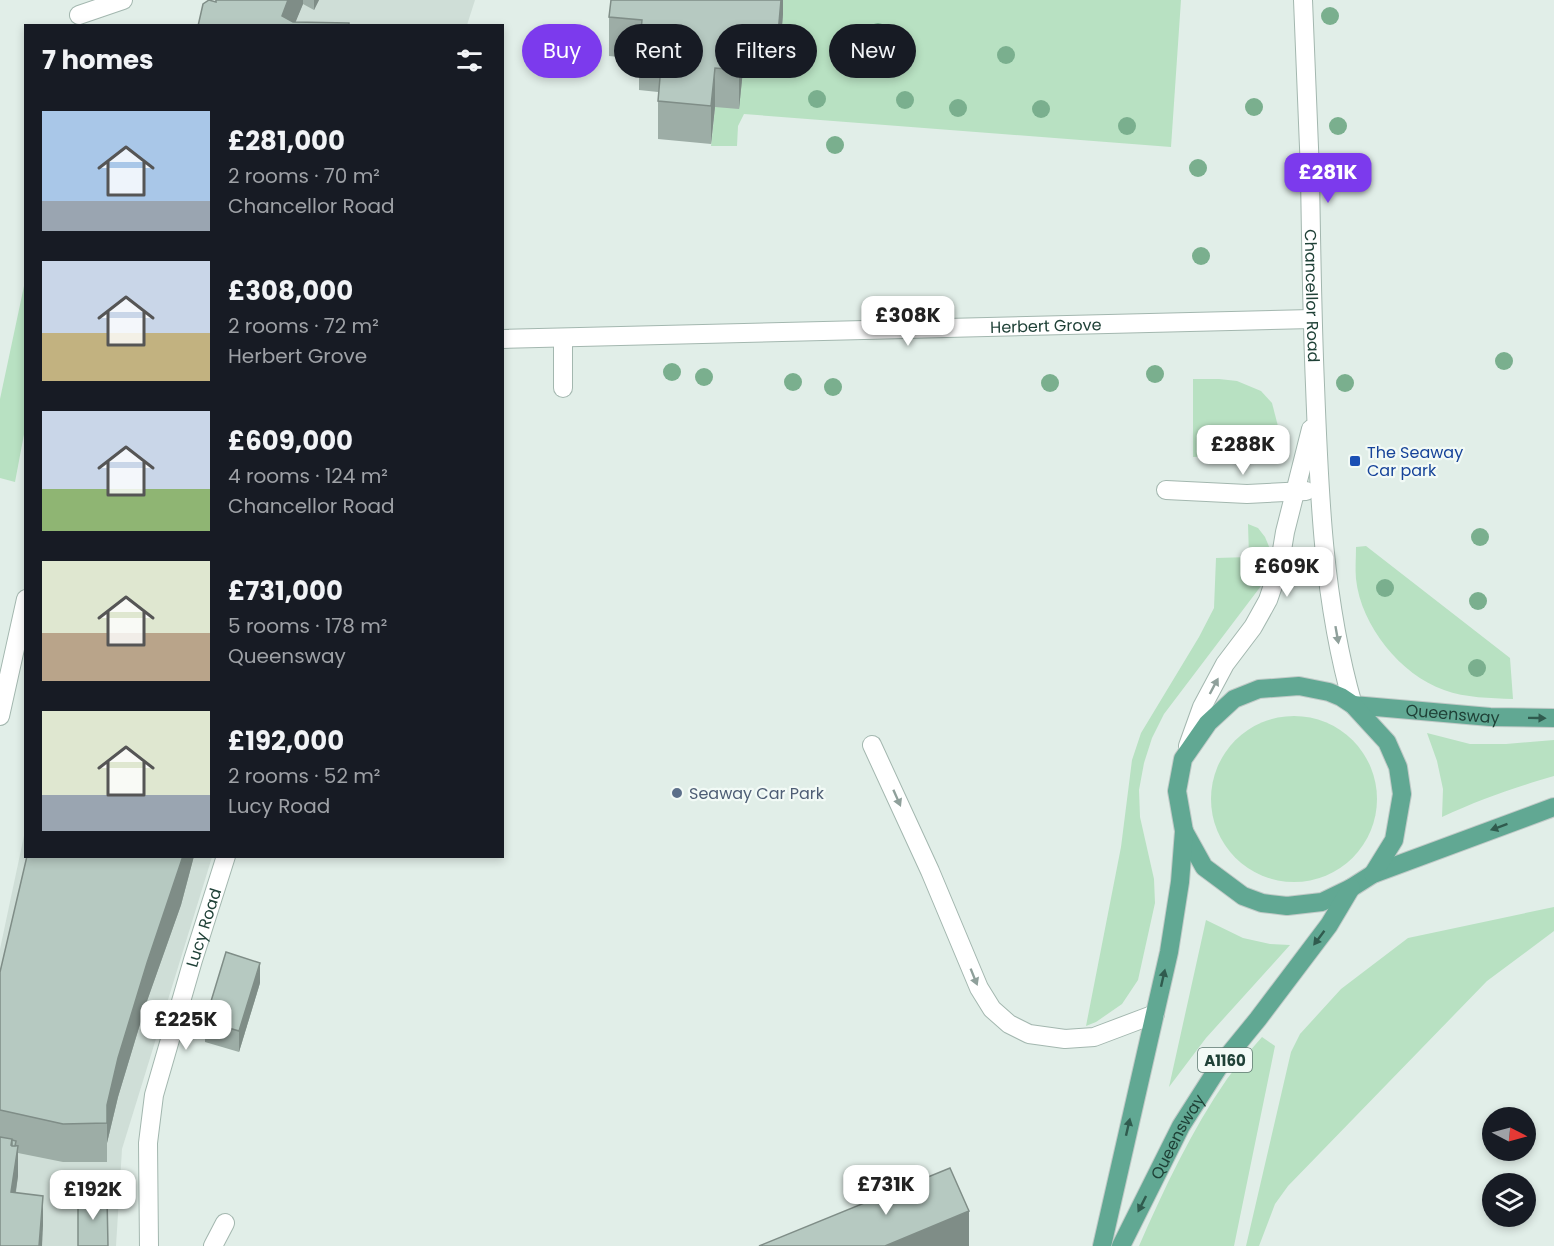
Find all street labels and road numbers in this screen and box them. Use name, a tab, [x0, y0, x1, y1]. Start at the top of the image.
street label: Chancellor Road	[1299, 229, 1326, 363]
street label: Herbert Grove	[990, 313, 1102, 338]
street label: Queensway	[1405, 698, 1500, 729]
street label: Lucy Road	[180, 885, 227, 970]
road number: A1160	[1198, 1048, 1252, 1072]
street label: Queensway	[1145, 1089, 1210, 1183]

